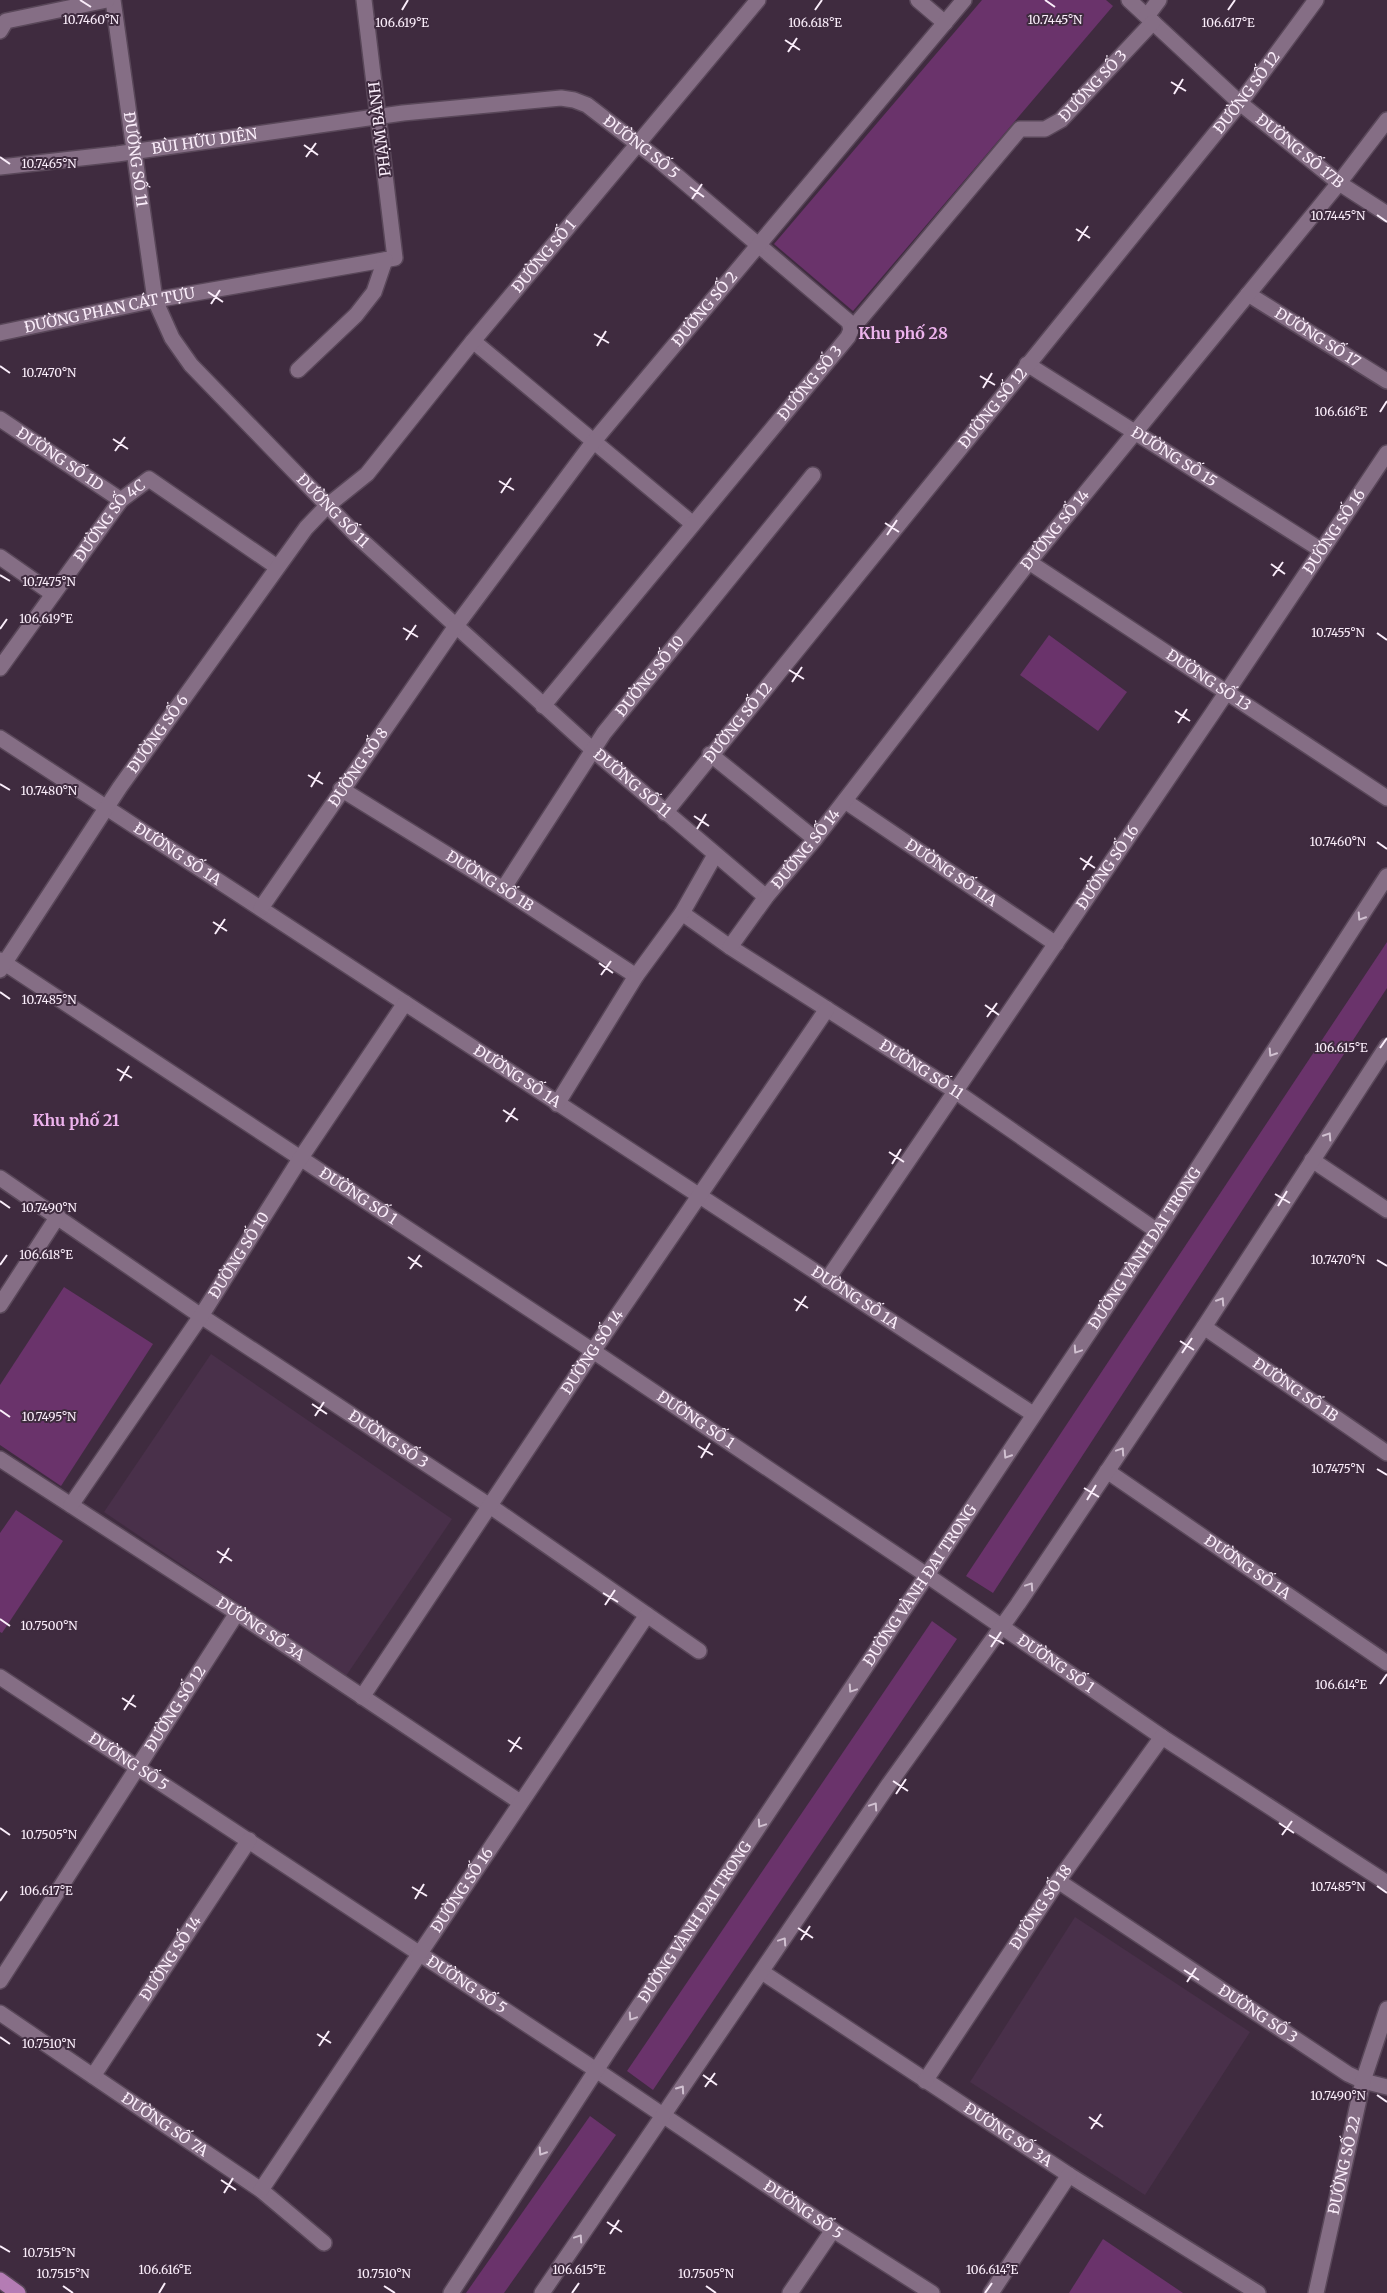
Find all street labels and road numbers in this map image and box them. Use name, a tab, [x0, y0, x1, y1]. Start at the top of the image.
street label: ĐƯỜNG SỐ 3	[1054, 46, 1131, 125]
street label: ĐƯỜNG SỐ 12	[1209, 47, 1284, 137]
street label: PHẠM BÀNH	[363, 81, 395, 178]
street label: ĐƯỜNG SỐ 11	[120, 110, 153, 208]
street label: ĐƯỜNG SỐ 17B	[1252, 110, 1348, 192]
street label: ĐƯỜNG SỐ 5	[600, 111, 683, 183]
street label: BÙI HỮU DIÊN	[150, 124, 259, 158]
street label: ĐƯỜNG SỐ 1	[507, 215, 580, 296]
street label: ĐƯỜNG SỐ 2	[668, 267, 741, 350]
street label: ĐƯỜNG PHAN CÁT TỰU	[22, 283, 196, 337]
street label: ĐƯỜNG SỐ 17	[1271, 303, 1364, 371]
street label: ĐƯỜNG SỐ 3	[773, 341, 846, 424]
street label: ĐƯỜNG SỐ 12	[954, 364, 1031, 452]
street label: ĐƯỜNG SỐ 15	[1128, 422, 1221, 491]
street label: ĐƯỜNG SỐ 1D	[13, 423, 107, 495]
street label: ĐƯỜNG SỐ 11	[293, 470, 374, 552]
street label: ĐƯỜNG SỐ 4C	[70, 475, 149, 565]
street label: ĐƯỜNG SỐ 16	[1299, 485, 1369, 578]
street label: ĐƯỜNG SỐ 14	[1016, 486, 1093, 574]
street label: ĐƯỜNG SỐ 10	[611, 631, 688, 720]
street label: ĐƯỜNG SỐ 13	[1163, 645, 1255, 715]
street label: ĐƯỜNG SỐ 12	[699, 678, 776, 767]
street label: ĐƯỜNG SỐ 6	[123, 691, 192, 777]
street label: ĐƯỜNG SỐ 8	[324, 724, 392, 810]
street label: ĐƯỜNG SỐ 11	[590, 745, 676, 821]
street label: ĐƯỜNG SỐ 14	[767, 805, 844, 893]
street label: ĐƯỜNG SỐ 1A	[130, 818, 225, 889]
street label: ĐƯỜNG SỐ 16	[1072, 821, 1143, 913]
street label: ĐƯỜNG SỐ 11A	[902, 835, 1001, 910]
street label: ĐƯỜNG SỐ 1B	[443, 846, 537, 915]
street label: ĐƯỜNG SỐ 11	[876, 1035, 968, 1103]
street label: ĐƯỜNG SỐ 1A	[470, 1040, 565, 1112]
street label: ĐƯỜNG SỐ 1	[316, 1163, 401, 1228]
street label: ĐƯỜNG VÀNH ĐAI TRONG	[1084, 1163, 1205, 1333]
street label: ĐƯỜNG SỐ 10	[204, 1208, 273, 1302]
street label: ĐƯỜNG SỐ 1A	[808, 1262, 903, 1333]
street label: ĐƯỜNG SỐ 14	[557, 1306, 628, 1398]
street label: ĐƯỜNG SỐ 1B	[1249, 1353, 1342, 1426]
street label: ĐƯỜNG SỐ 1	[653, 1387, 739, 1453]
street label: ĐƯỜNG SỐ 3	[345, 1406, 432, 1472]
street label: ĐƯỜNG VÀNH ĐAI TRONG	[859, 1501, 981, 1669]
street label: ĐƯỜNG SỐ 1A	[1201, 1530, 1295, 1603]
street label: ĐƯỜNG SỐ 3A	[213, 1592, 309, 1665]
street label: ĐƯỜNG SỐ 1	[1014, 1630, 1099, 1697]
street label: ĐƯỜNG SỐ 12	[140, 1662, 210, 1755]
street label: ĐƯỜNG SỐ 5	[85, 1728, 172, 1795]
street label: ĐƯỜNG VÀNH ĐAI TRONG	[634, 1837, 755, 2006]
street label: ĐƯỜNG SỐ 16	[427, 1844, 497, 1936]
street label: ĐƯỜNG SỐ 18	[1005, 1861, 1076, 1953]
street label: ĐƯỜNG SỐ 14	[135, 1912, 205, 2004]
street label: ĐƯỜNG SỐ 5	[423, 1951, 510, 2017]
street label: ĐƯỜNG SỐ 3	[1215, 1980, 1301, 2047]
street label: ĐƯỜNG SỐ 7A	[118, 2088, 212, 2161]
street label: ĐƯỜNG SỐ 3A	[961, 2098, 1056, 2171]
street label: ĐƯỜNG SỐ 22	[1324, 2114, 1364, 2216]
street label: ĐƯỜNG SỐ 5	[760, 2176, 847, 2243]

